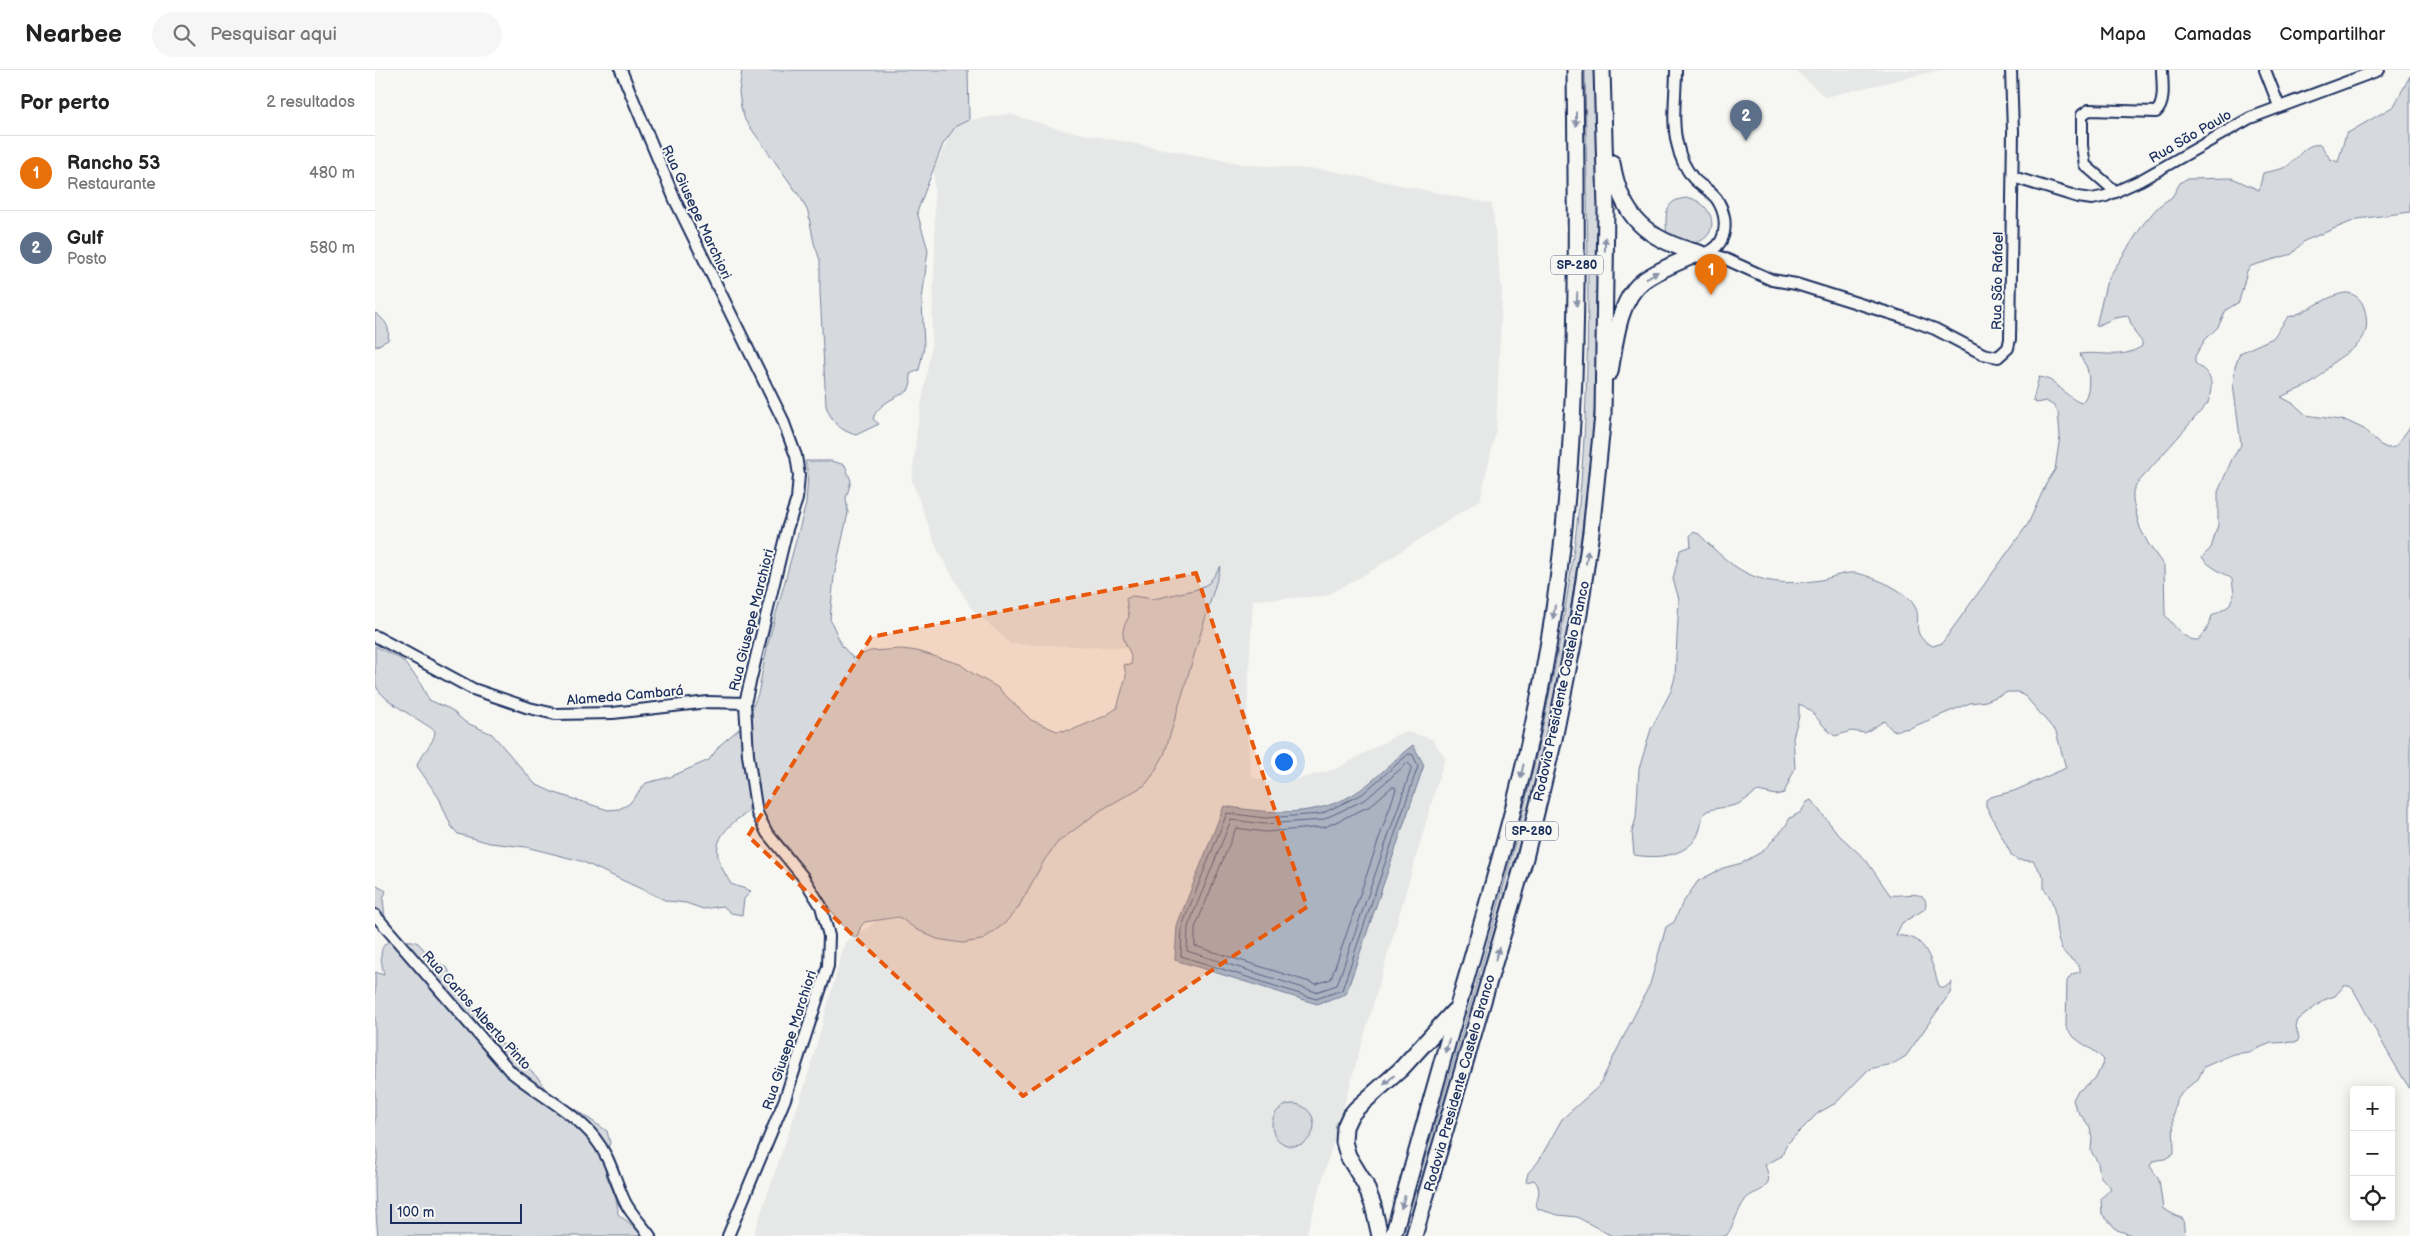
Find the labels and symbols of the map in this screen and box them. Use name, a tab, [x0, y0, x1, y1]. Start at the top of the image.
pin: 2	[1730, 100, 1762, 141]
street label: Rua São Paulo	[2146, 106, 2235, 167]
one-way arrow	[1572, 111, 1580, 127]
street label: Rua Giusepe Marchiori	[658, 142, 735, 282]
street label: Rua São Rafael	[1988, 232, 2007, 330]
one-way arrow	[1601, 236, 1609, 252]
pin: 1	[1695, 254, 1727, 295]
road number: SP-280	[1551, 256, 1603, 274]
one-way arrow	[1646, 271, 1659, 280]
one-way arrow	[1572, 291, 1580, 307]
street label: Rua Giusepe Marchiori	[726, 547, 777, 693]
one-way arrow	[1584, 549, 1592, 565]
street label: Rodovia Presidente Castelo Branco	[1530, 579, 1593, 803]
one-way arrow	[1549, 604, 1557, 620]
street label: Alameda Cambará	[566, 682, 684, 709]
your location	[1271, 749, 1297, 775]
one-way arrow	[1518, 763, 1526, 779]
road number: SP-280	[1506, 821, 1558, 840]
street label: Rua Carlos Alberto Pinto	[419, 947, 535, 1073]
one-way arrow	[1493, 947, 1501, 962]
street label: Rua Giusepe Marchiori	[759, 968, 820, 1112]
street label: Rodovia Presidente Castelo Branco	[1420, 973, 1499, 1194]
one-way arrow	[1442, 1038, 1450, 1053]
one-way arrow	[1384, 1074, 1396, 1086]
one-way arrow	[1398, 1195, 1406, 1210]
scale bar	[390, 1201, 523, 1224]

